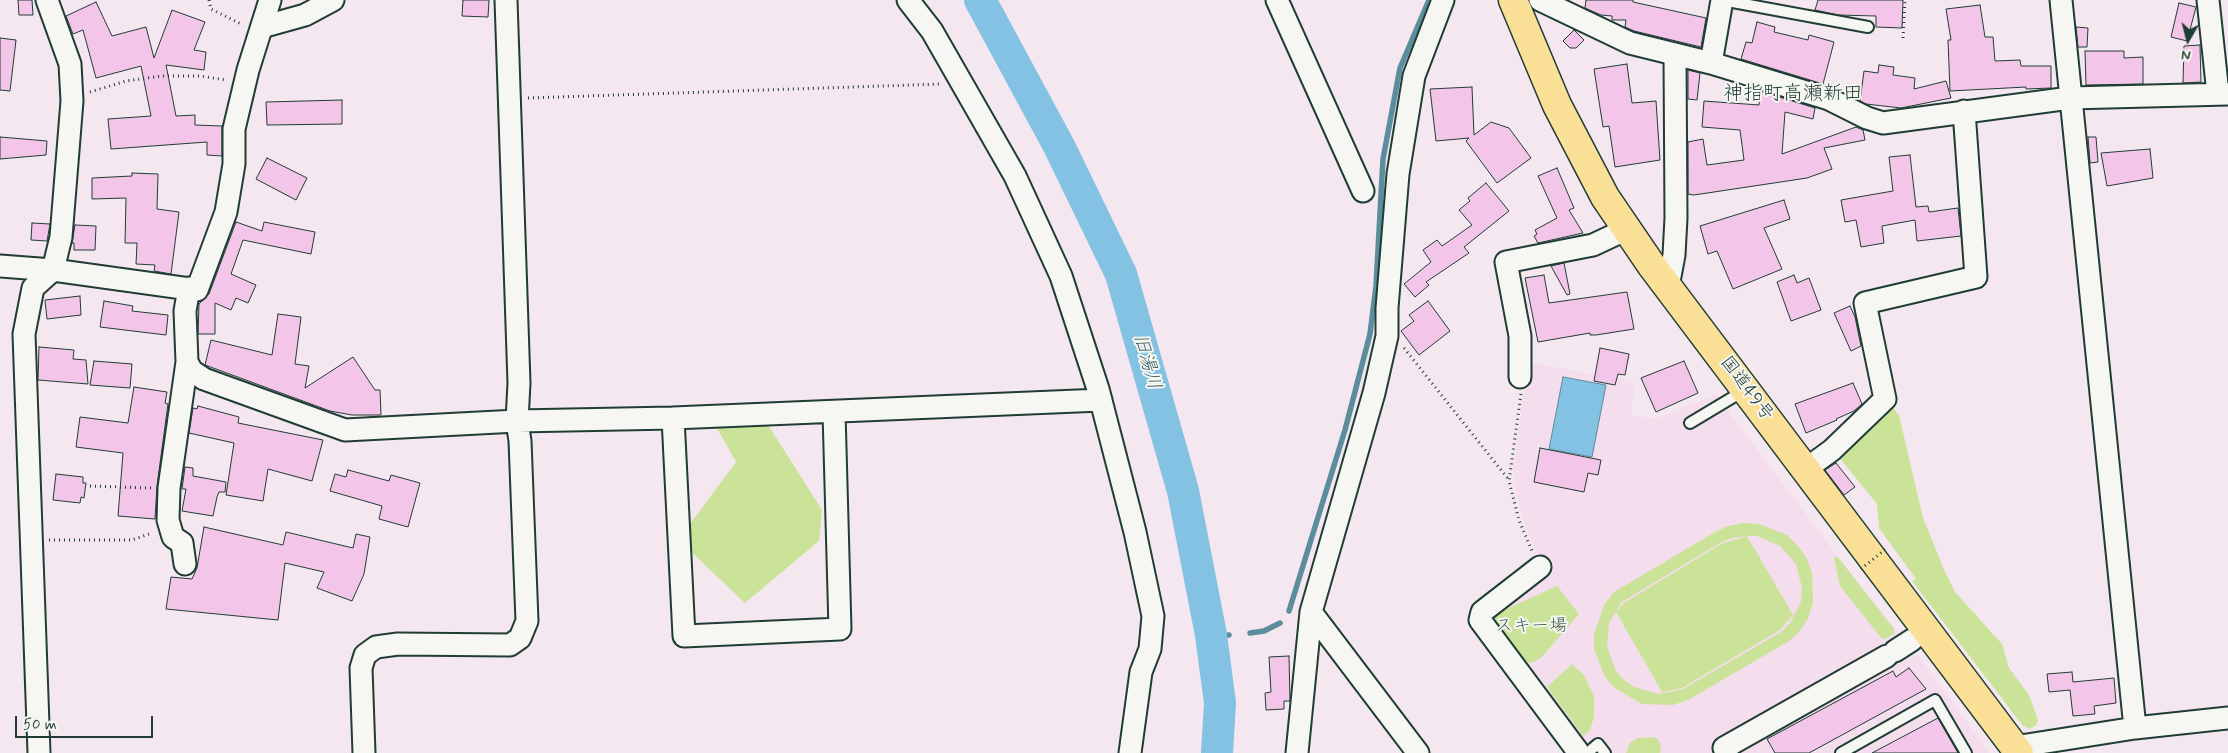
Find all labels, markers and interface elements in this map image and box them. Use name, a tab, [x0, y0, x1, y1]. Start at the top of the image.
north arrow	[2163, 15, 2213, 65]
text: N	[2180, 45, 2192, 64]
district label: 神指町高瀬新田	[1723, 83, 1863, 107]
water label: 旧湯川	[1127, 331, 1165, 393]
street label: 国道49号	[1715, 352, 1777, 426]
park label: スキー場	[1495, 616, 1567, 638]
scale bar	[18, 706, 155, 738]
text: 50 m	[23, 715, 57, 735]

